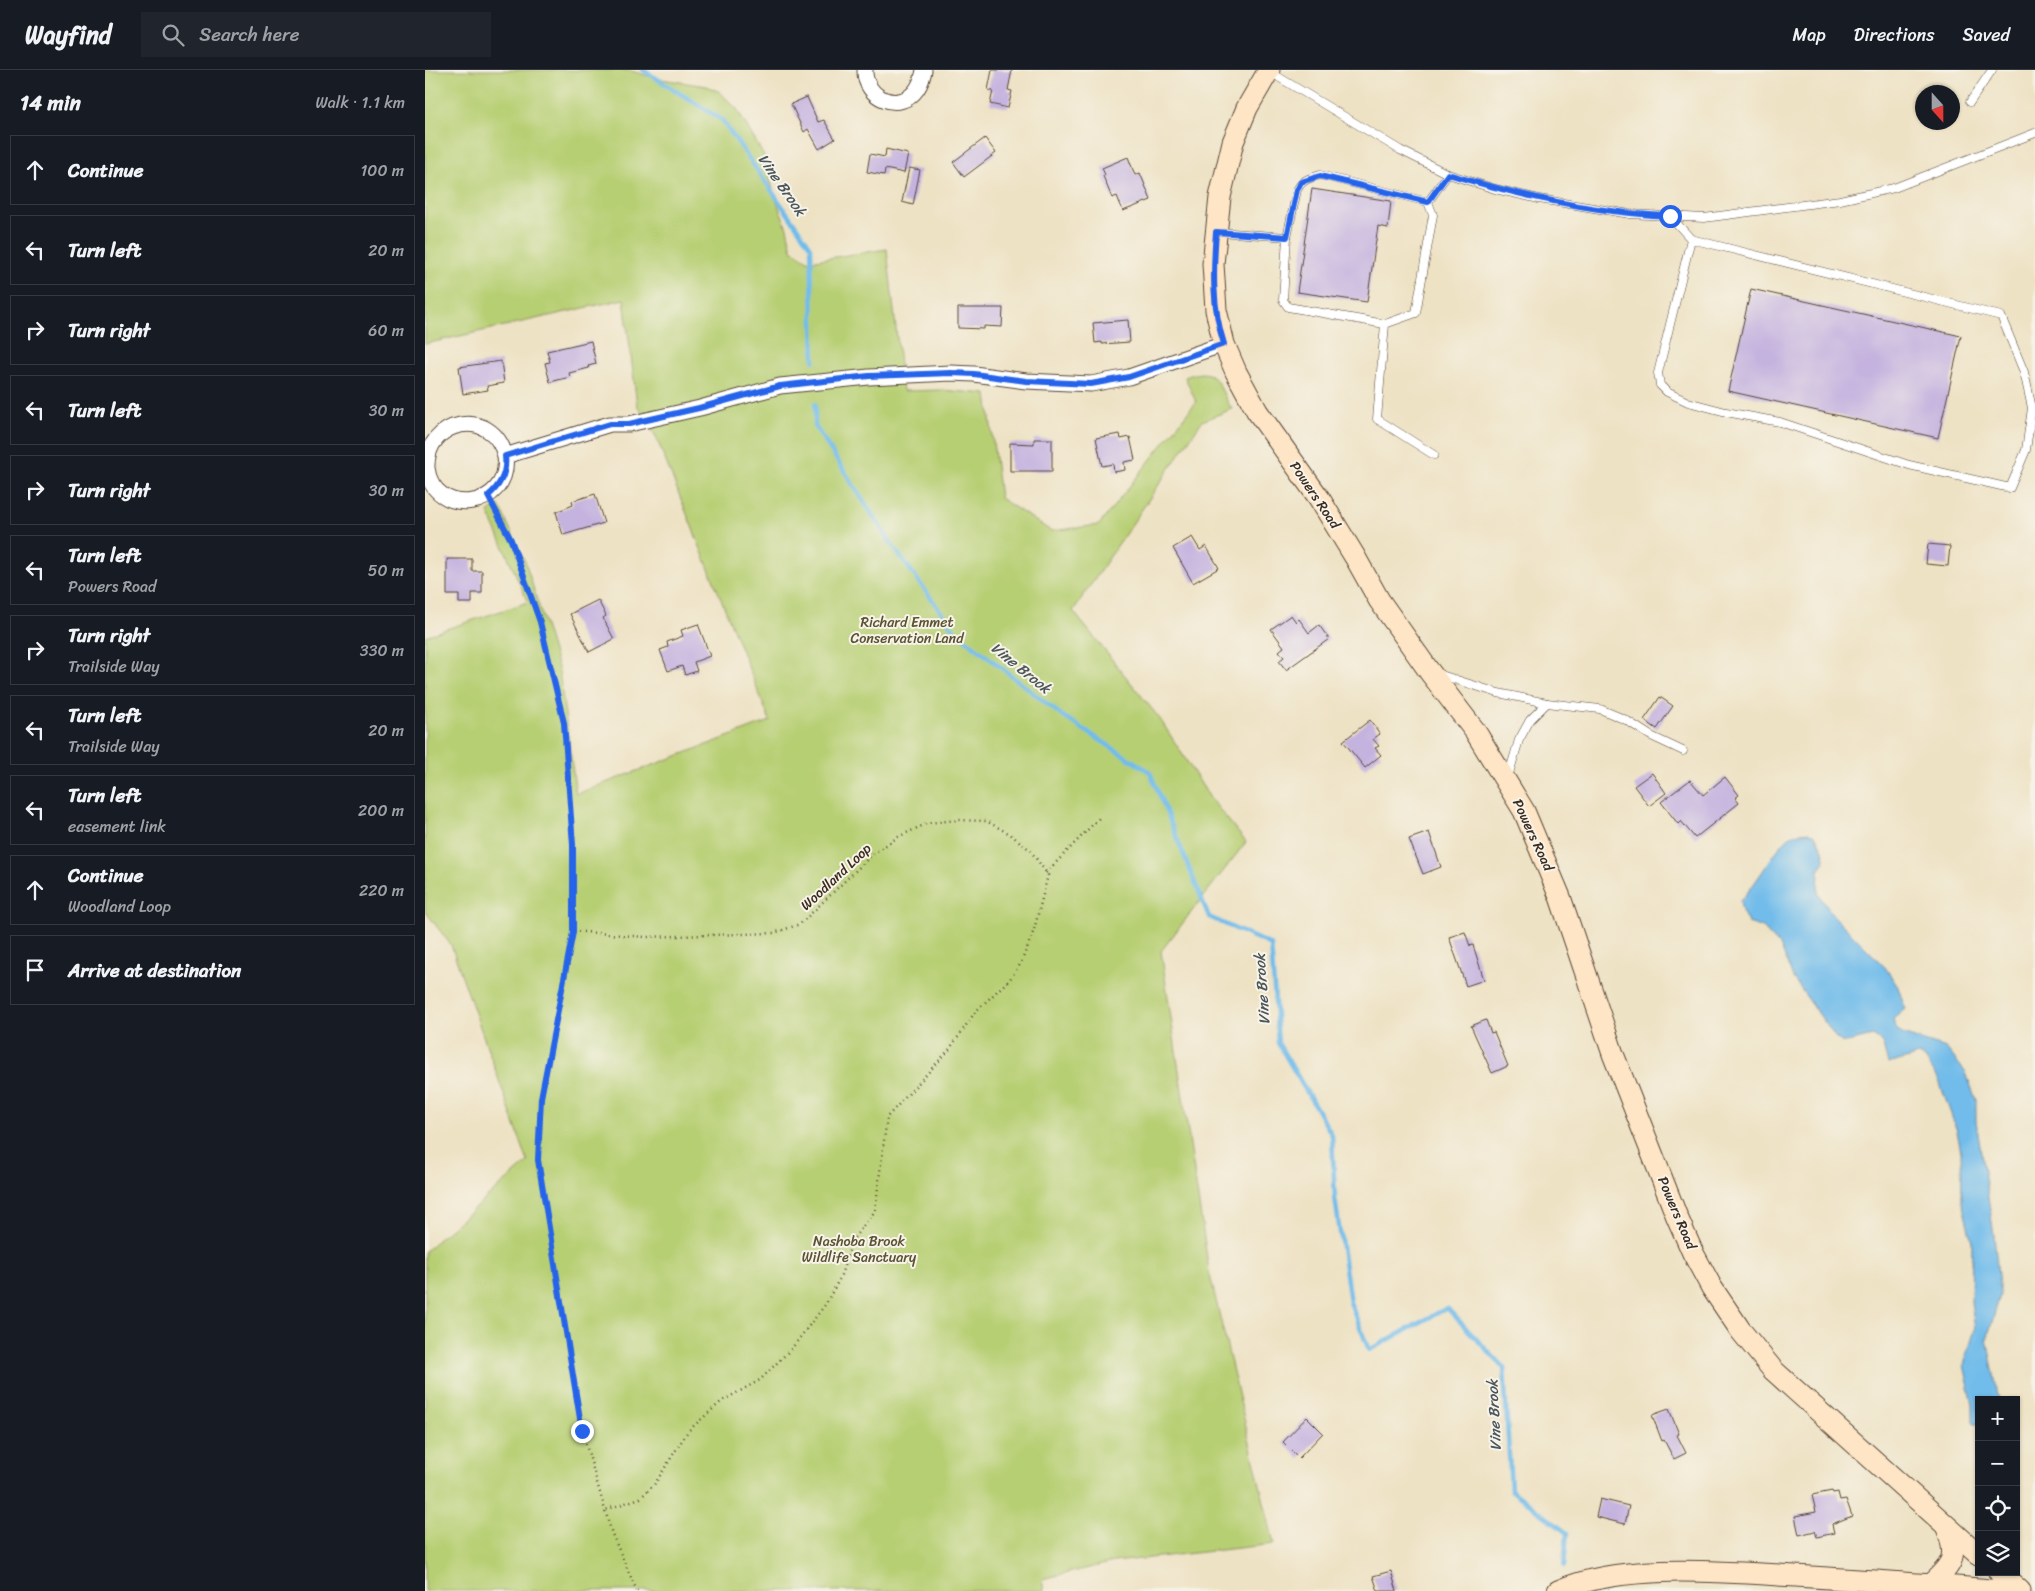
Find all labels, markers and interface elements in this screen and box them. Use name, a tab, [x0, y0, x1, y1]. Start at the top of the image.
search box	[141, 12, 491, 57]
text: Wayfind	[25, 14, 111, 56]
text: Search here	[199, 18, 299, 51]
text: Map	[1793, 19, 1826, 51]
text: Directions	[1854, 19, 1935, 51]
text: Saved	[1963, 19, 2010, 51]
icon: search	[159, 21, 187, 49]
text: 14 min	[20, 84, 81, 122]
north arrow	[1915, 85, 1960, 130]
text: Walk · 1.1 km	[315, 88, 405, 117]
water label: Vine Brook	[751, 148, 814, 223]
text: Continue	[68, 154, 144, 187]
icon: ahead	[21, 156, 49, 184]
text: 100 m	[360, 156, 404, 185]
route start	[1659, 205, 1682, 228]
text: Turn left	[68, 234, 141, 267]
icon: left	[21, 236, 49, 264]
text: 20 m	[368, 236, 404, 265]
text: Turn right	[68, 314, 150, 347]
icon: right	[21, 316, 49, 344]
text: 60 m	[368, 316, 404, 345]
text: Turn left	[68, 394, 141, 427]
icon: left	[21, 396, 49, 424]
text: 30 m	[369, 396, 404, 425]
street label: Powers Road	[1283, 456, 1348, 535]
text: Turn right	[68, 474, 150, 507]
icon: right	[21, 476, 49, 504]
text: 30 m	[369, 476, 404, 505]
text: Turn left	[68, 539, 141, 572]
icon: left	[21, 556, 49, 584]
text: 50 m	[368, 556, 404, 585]
text: Powers Road	[68, 572, 157, 601]
park label: Richard Emmet Conservation Land	[850, 610, 965, 651]
text: Turn right	[68, 619, 150, 652]
water label: Vine Brook	[985, 635, 1058, 701]
icon: right	[21, 636, 49, 664]
text: 330 m	[360, 636, 404, 665]
text: Trailside Way	[68, 652, 160, 681]
text: Turn left	[68, 699, 141, 732]
icon: left	[21, 716, 49, 744]
text: 20 m	[368, 716, 404, 745]
text: Trailside Way	[68, 732, 160, 761]
text: Turn left	[68, 779, 141, 812]
street label: Powers Road	[1505, 795, 1561, 877]
icon: left	[21, 796, 49, 824]
text: 200 m	[358, 796, 404, 825]
text: easement link	[68, 812, 166, 841]
street label: Woodland Loop	[795, 837, 878, 917]
text: Continue	[68, 859, 144, 892]
icon: ahead	[21, 876, 49, 904]
text: 220 m	[359, 876, 404, 905]
text: Woodland Loop	[68, 892, 171, 921]
water label: Vine Brook	[1246, 951, 1277, 1026]
text: Arrive at destination	[68, 954, 241, 987]
icon: arrive	[21, 956, 49, 984]
street label: Powers Road	[1650, 1172, 1704, 1255]
park label: Nashoba Brook Wildlife Sanctuary	[802, 1229, 917, 1270]
water label: Vine Brook	[1479, 1378, 1509, 1451]
map controls	[1975, 1396, 2020, 1576]
button: +	[1975, 1396, 2020, 1441]
route end	[571, 1420, 594, 1443]
button: −	[1975, 1441, 2020, 1486]
button: locate	[1975, 1486, 2020, 1531]
button: layers	[1975, 1531, 2020, 1576]

